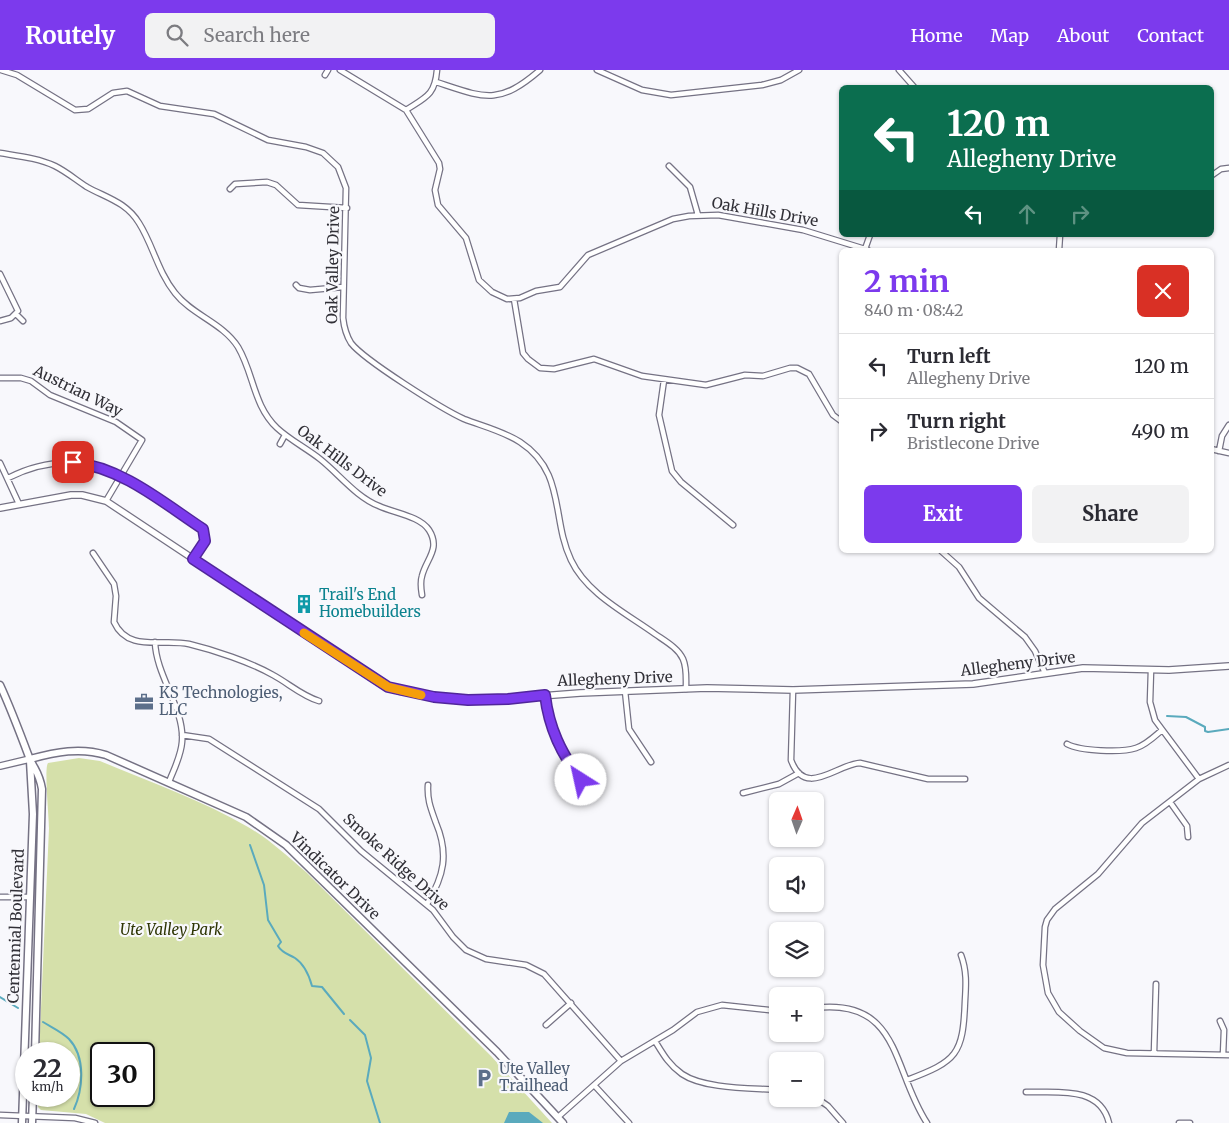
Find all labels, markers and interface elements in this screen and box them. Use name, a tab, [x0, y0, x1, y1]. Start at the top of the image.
search box	[145, 13, 495, 58]
text: Routely	[25, 20, 115, 51]
icon: search	[163, 21, 191, 49]
text: Search here	[203, 23, 310, 47]
text: Home	[911, 24, 963, 47]
text: Map	[991, 24, 1029, 47]
text: About	[1057, 24, 1109, 47]
text: Contact	[1137, 24, 1204, 47]
text: 120 m	[947, 102, 1050, 146]
icon: left	[864, 105, 929, 170]
text: Allegheny Drive	[947, 145, 1116, 173]
street label: Oak Hills Drive	[710, 193, 820, 230]
icon: left	[960, 200, 988, 228]
icon: ahead	[1013, 200, 1041, 228]
icon: right	[1066, 200, 1094, 228]
street label: Oak Valley Drive	[322, 206, 343, 324]
text: 2 min	[864, 262, 949, 300]
button: close	[1137, 265, 1189, 317]
text: 840 m · 08:42	[864, 300, 963, 320]
text: Turn left	[907, 344, 991, 368]
icon: left	[864, 352, 892, 380]
text: 120 m	[1134, 354, 1189, 378]
street label: Austrian Way	[30, 360, 126, 420]
text: Allegheny Drive	[907, 368, 1030, 388]
text: Turn right	[907, 409, 1006, 433]
icon: right	[864, 417, 892, 445]
text: 490 m	[1131, 419, 1189, 443]
street label: Oak Hills Drive	[293, 421, 391, 501]
text: Bristlecone Drive	[907, 433, 1039, 453]
pin	[52, 441, 94, 483]
icon: arrive	[59, 448, 87, 476]
button: Exit	[864, 485, 1022, 543]
button: Share	[1032, 485, 1189, 543]
place label: Trail's End Homebuilders	[319, 585, 421, 621]
building icon: Trail's End Homebuilders	[293, 593, 315, 615]
street label: Allegheny Drive	[959, 647, 1077, 680]
street label: Allegheny Drive	[556, 667, 673, 690]
place label: KS Technologies, LLC	[159, 683, 283, 719]
office icon: KS Technologies, LLC	[133, 691, 155, 713]
position arrow	[554, 753, 606, 805]
north arrow	[769, 792, 824, 848]
map controls	[769, 792, 824, 1107]
street label: Smoke Ridge Drive	[339, 809, 453, 914]
street label: Vindicator Drive	[286, 827, 384, 923]
street label: Centennial Boulevard	[3, 848, 28, 1004]
button: sound	[769, 857, 824, 912]
park label: Ute Valley Park	[120, 920, 223, 939]
button: layers	[769, 922, 824, 977]
button: +	[769, 987, 824, 1042]
speed limit sign: 30	[90, 1042, 155, 1107]
text: 22	[33, 1052, 62, 1084]
button: −	[769, 1052, 824, 1107]
place label: Ute Valley Trailhead	[499, 1059, 570, 1095]
parking icon: Ute Valley Trailhead	[473, 1067, 495, 1089]
text: km/h	[32, 1079, 63, 1094]

